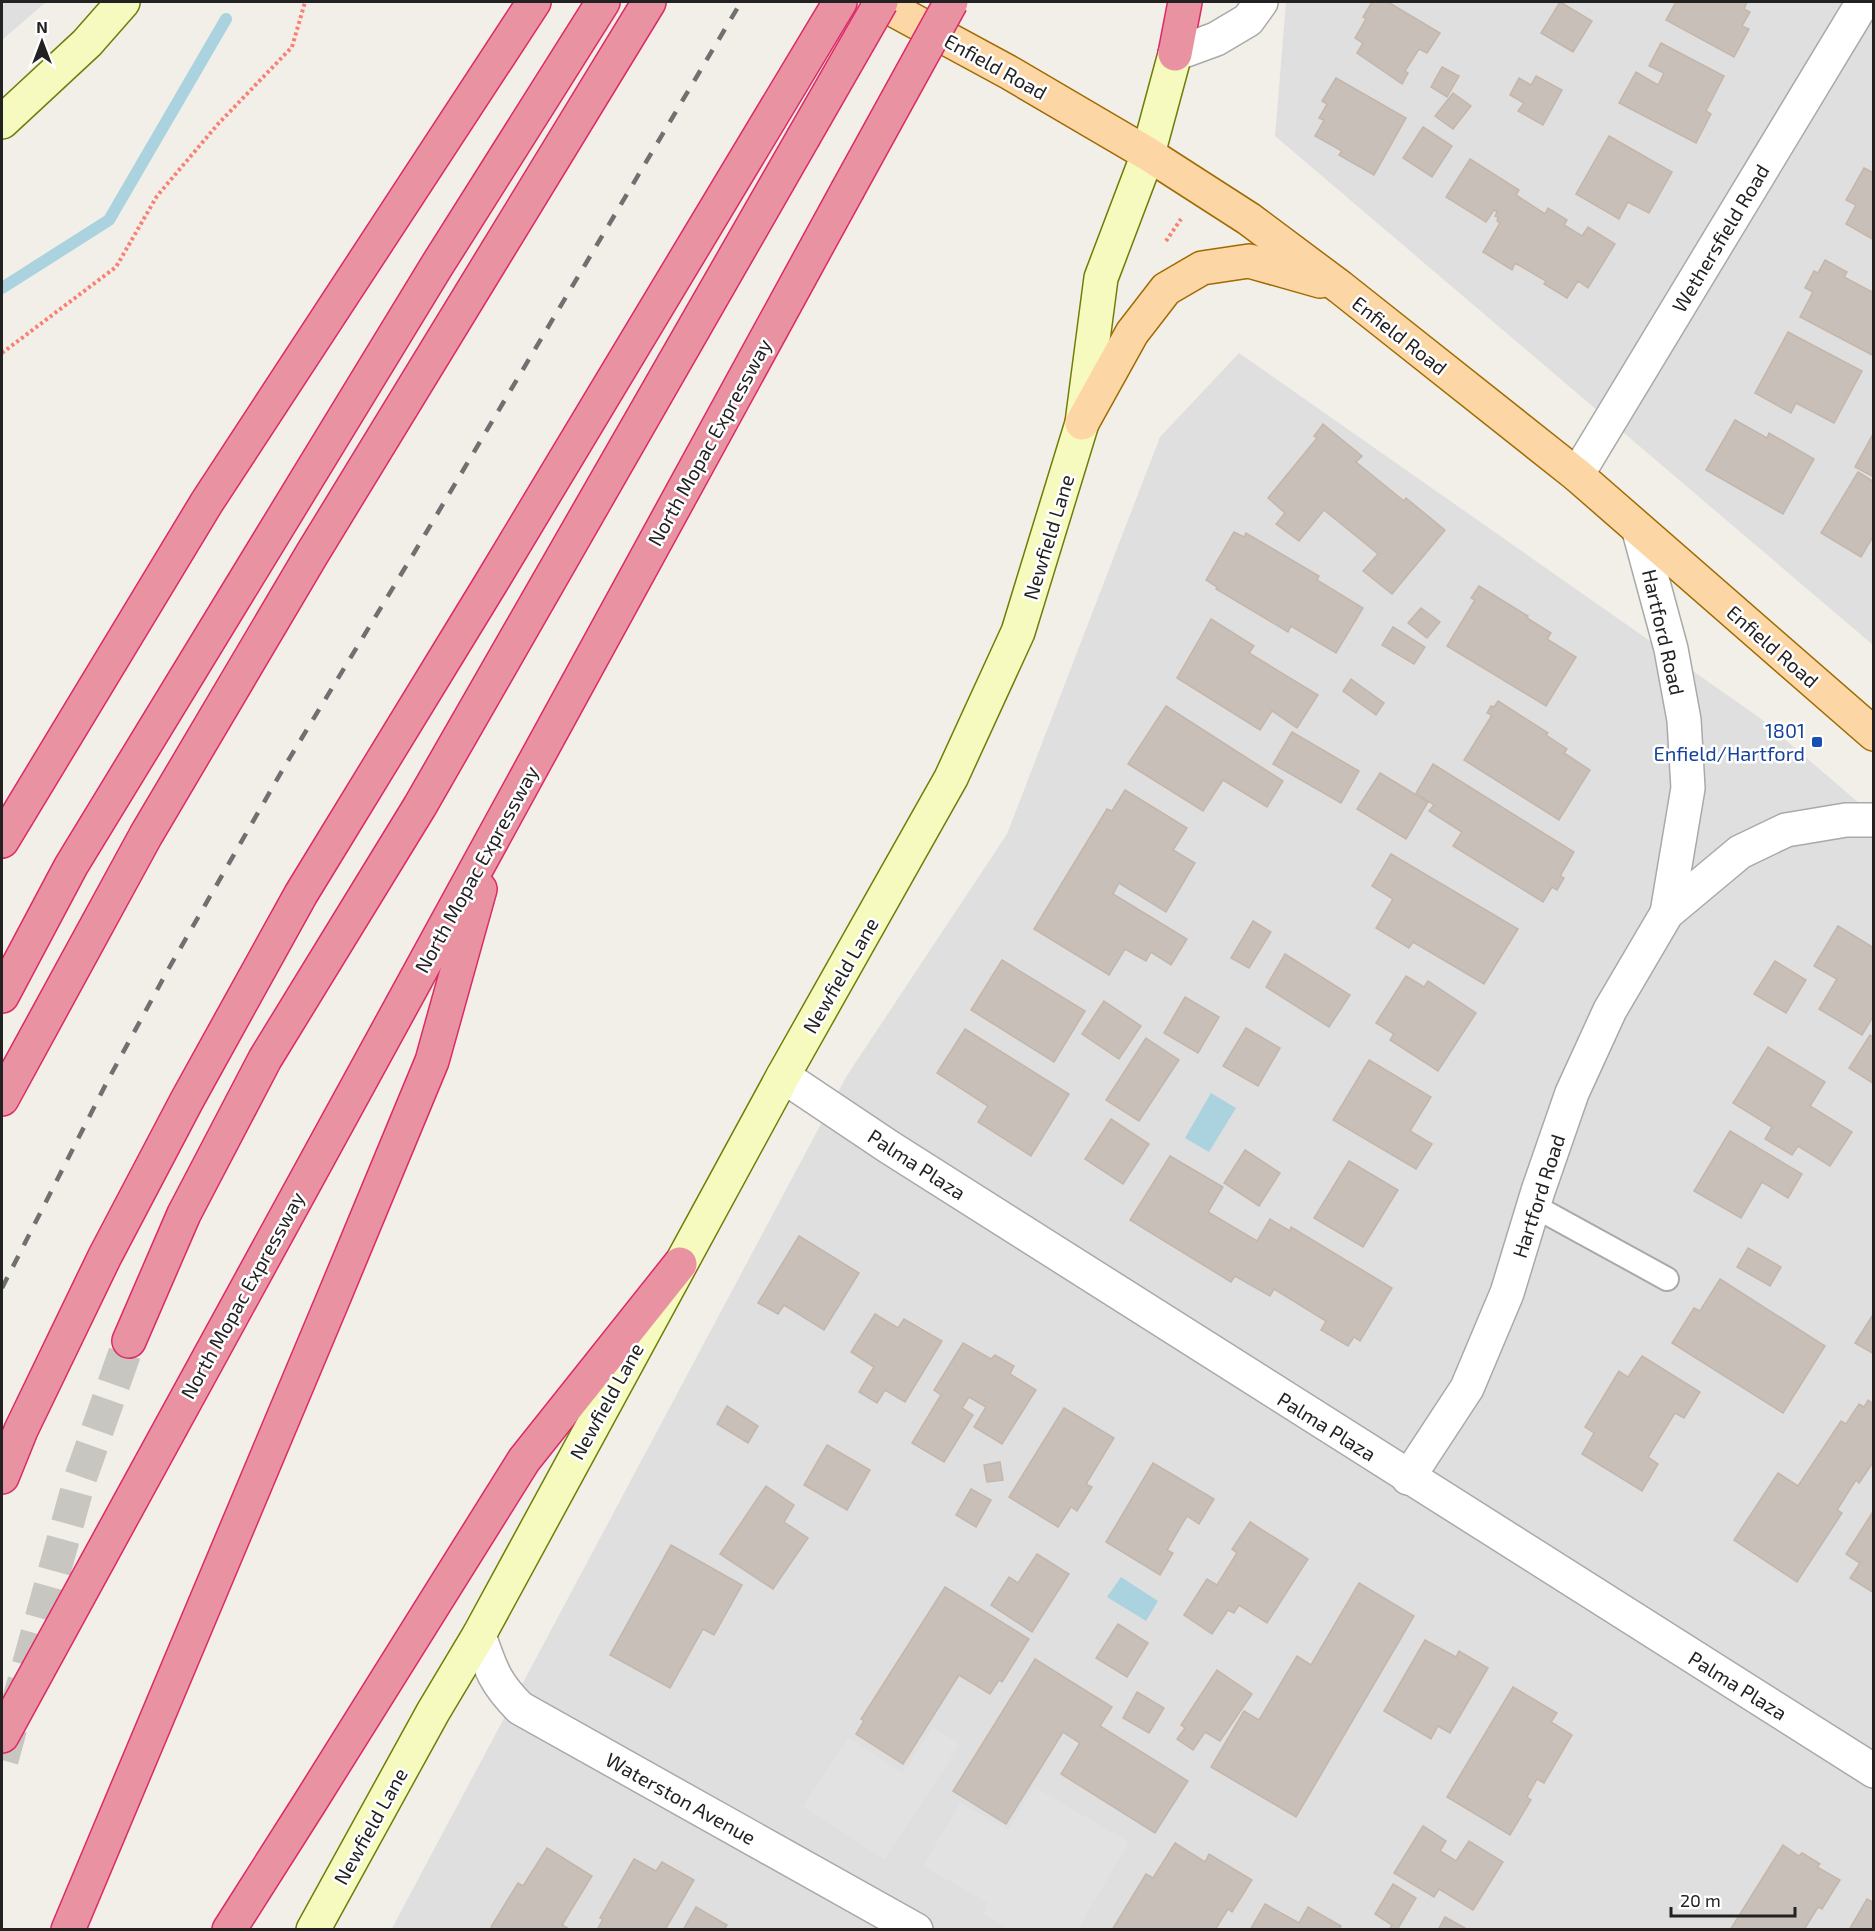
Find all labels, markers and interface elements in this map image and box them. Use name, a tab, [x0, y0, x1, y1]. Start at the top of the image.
north arrow	[12, 12, 72, 72]
text: N	[36, 17, 48, 36]
street label: Enfield Road	[940, 28, 1052, 104]
street label: Wethersfield Road	[1666, 160, 1774, 316]
street label: Enfield Road	[1348, 291, 1452, 379]
street label: North Mopac Expressway	[642, 334, 776, 550]
street label: Newfield Lane	[1018, 471, 1078, 603]
street label: Hartford Road	[1638, 567, 1690, 697]
street label: Enfield Road	[1722, 600, 1824, 692]
place label: 1801 Enfield/Hartford	[1654, 718, 1805, 765]
marker: 1801 Enfield/Hartford	[1810, 735, 1824, 749]
street label: North Mopac Expressway	[409, 761, 543, 977]
street label: Newfield Lane	[797, 913, 883, 1037]
street label: Palma Plaza	[864, 1124, 970, 1204]
street label: Hartford Road	[1507, 1131, 1569, 1261]
street label: North Mopac Expressway	[175, 1187, 309, 1403]
street label: Newfield Lane	[564, 1338, 648, 1464]
street label: Palma Plaza	[1273, 1386, 1381, 1466]
street label: Palma Plaza	[1684, 1645, 1792, 1725]
street label: Waterston Avenue	[602, 1747, 760, 1849]
street label: Newfield Lane	[328, 1763, 412, 1889]
scale bar	[1671, 1880, 1796, 1918]
text: 20 m	[1680, 1889, 1721, 1911]

